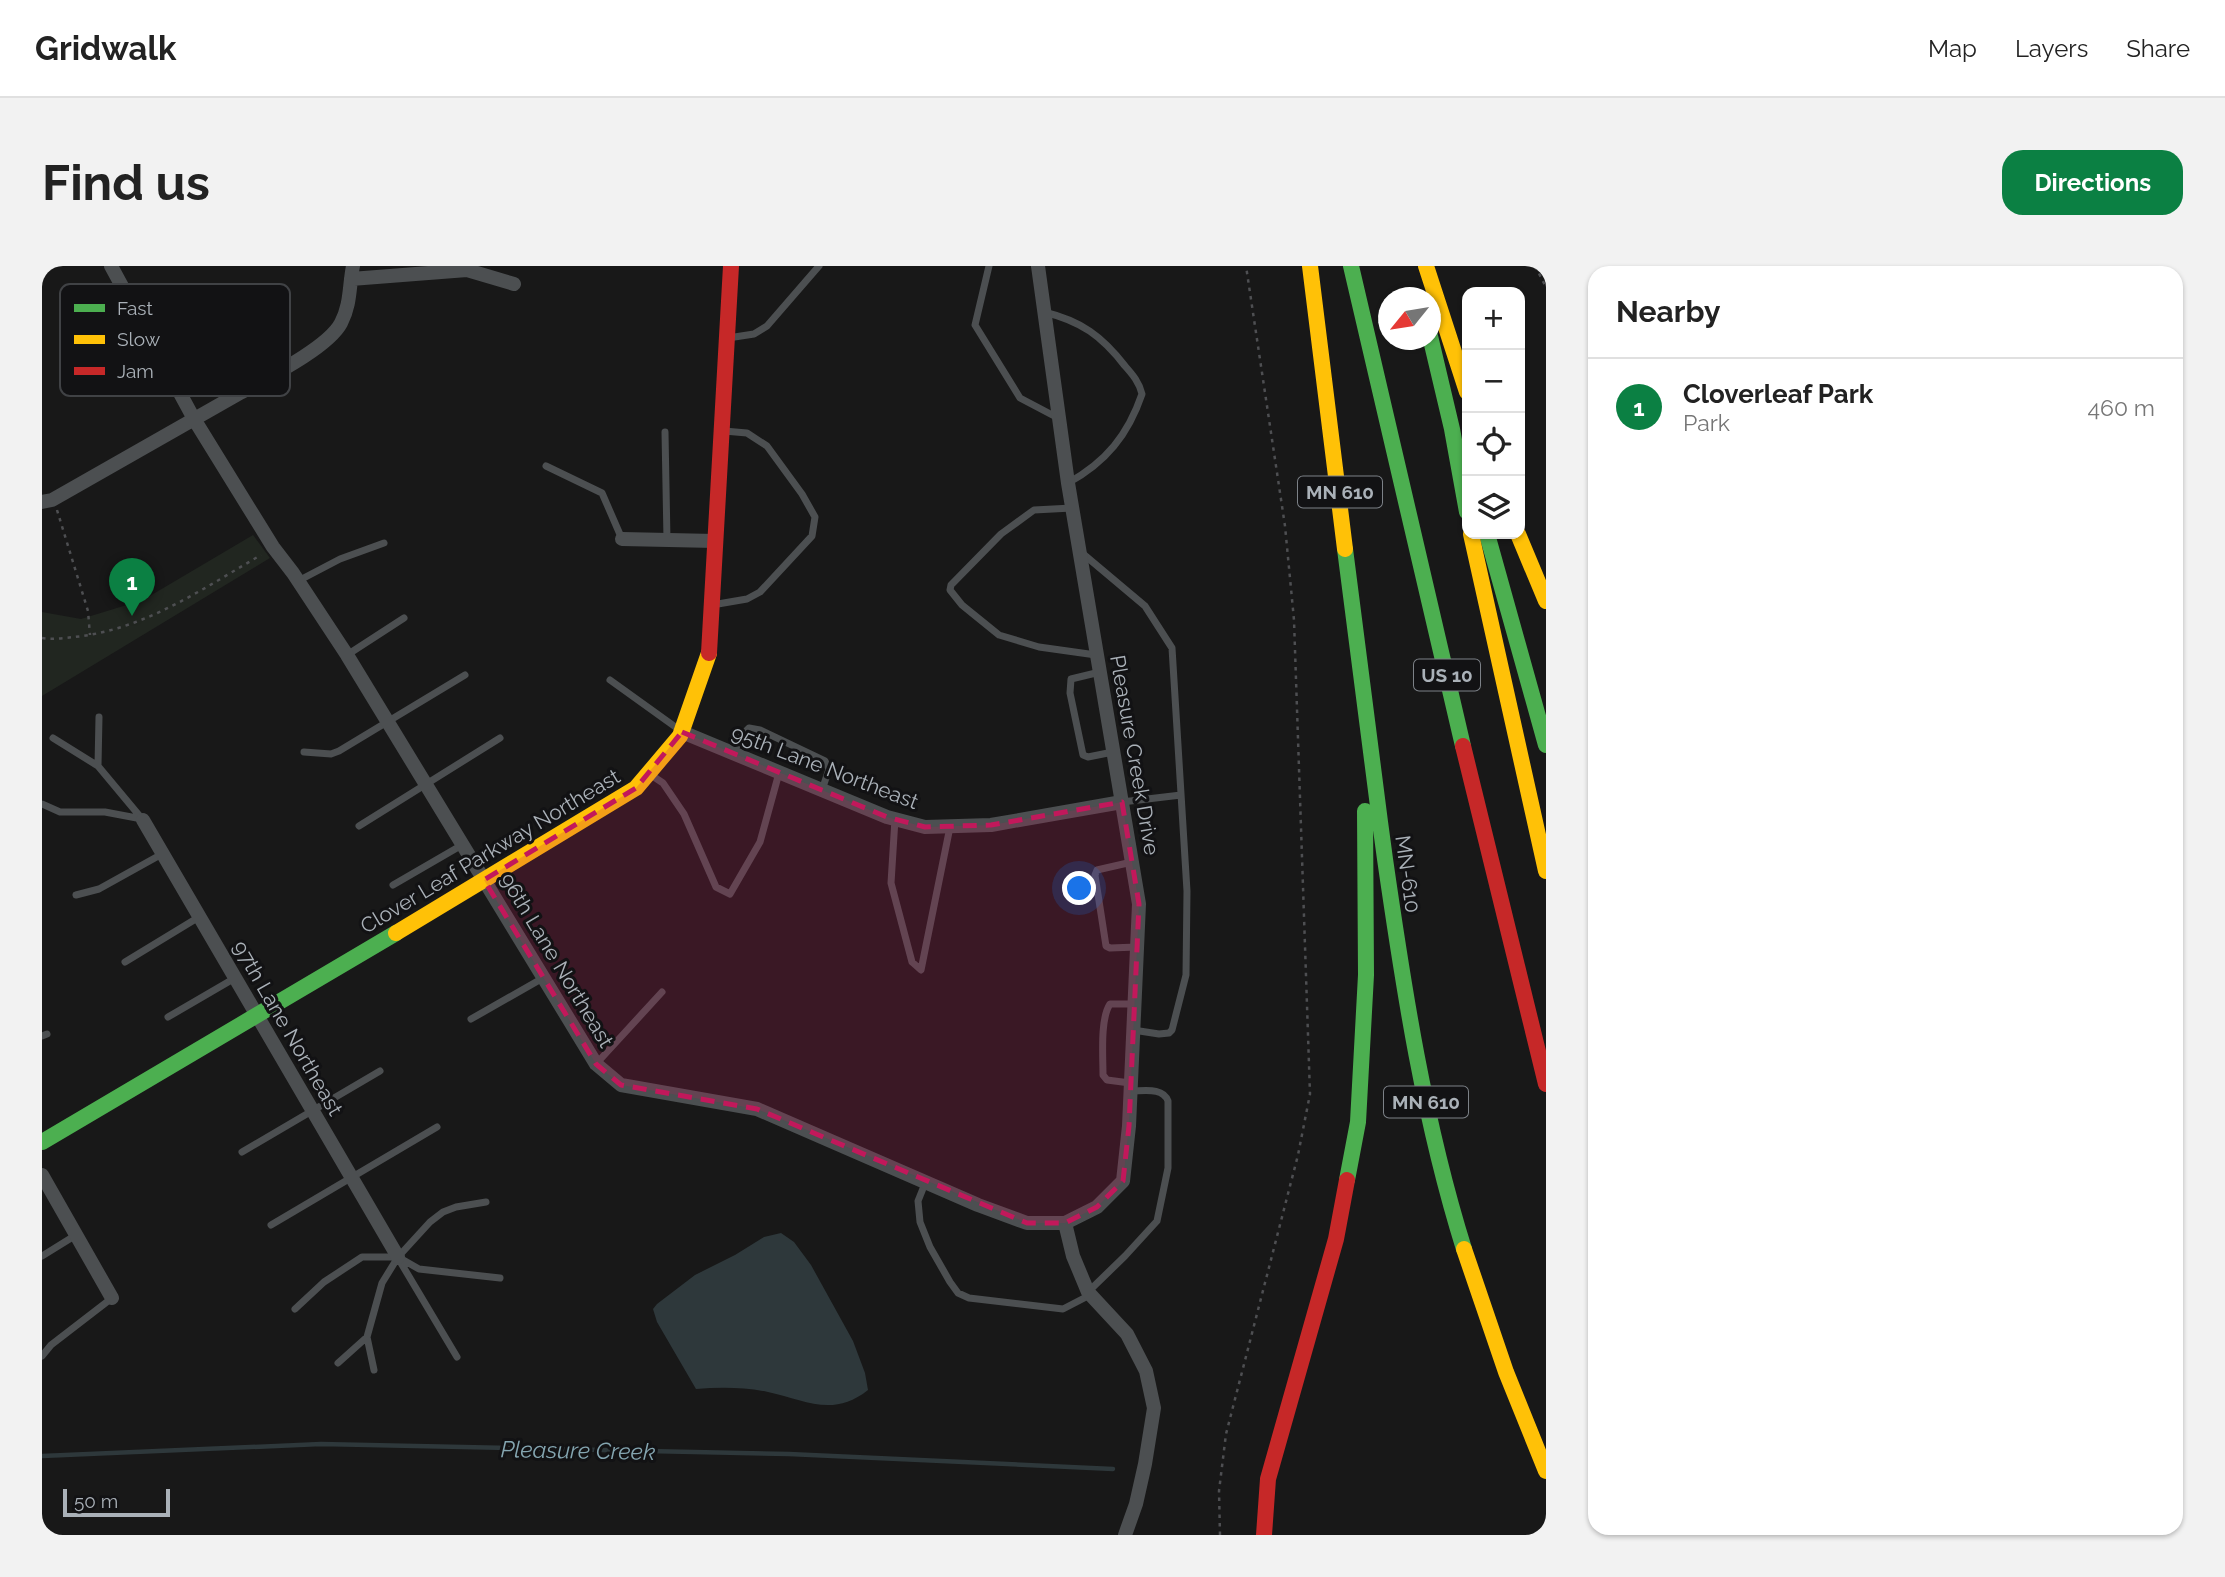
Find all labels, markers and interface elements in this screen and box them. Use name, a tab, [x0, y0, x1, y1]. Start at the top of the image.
text: Gridwalk	[35, 29, 176, 68]
text: Map	[1928, 34, 1977, 63]
text: Layers	[2015, 34, 2088, 63]
text: Share	[2126, 34, 2190, 63]
button: Directions	[2002, 150, 2183, 215]
text: Find us	[42, 154, 210, 211]
legend	[60, 284, 290, 396]
north arrow	[1378, 287, 1441, 350]
map controls	[1462, 287, 1525, 539]
button: +	[1462, 287, 1525, 350]
text: Nearby	[1616, 294, 1720, 329]
text: Fast	[117, 297, 153, 319]
text: Slow	[117, 328, 161, 350]
button: −	[1462, 350, 1525, 413]
text: Jam	[117, 360, 154, 382]
text: Cloverleaf Park	[1683, 379, 1873, 409]
text: 1	[1633, 394, 1645, 421]
text: 460 m	[2087, 394, 2155, 421]
text: Park	[1683, 409, 1730, 436]
button: locate	[1462, 413, 1525, 476]
road number: MN 610	[1298, 476, 1382, 508]
button: layers	[1462, 476, 1525, 539]
pin: 1	[109, 558, 155, 616]
street label: Pleasure Creek Drive	[1105, 653, 1165, 857]
road number: US 10	[1414, 660, 1480, 690]
street label: 95th Lane Northeast	[728, 720, 922, 814]
street label: Clover Leaf Parkway Northeast	[356, 763, 624, 939]
street label: MN-610	[1390, 834, 1426, 914]
street label: 96th Lane Northeast	[495, 868, 619, 1052]
your location	[1062, 871, 1096, 905]
street label: 97th Lane Northeast	[228, 936, 348, 1120]
road number: MN 610	[1384, 1086, 1468, 1118]
water label: Pleasure Creek	[500, 1435, 656, 1465]
scale bar	[63, 1486, 170, 1518]
text: 50 m	[74, 1490, 118, 1512]

